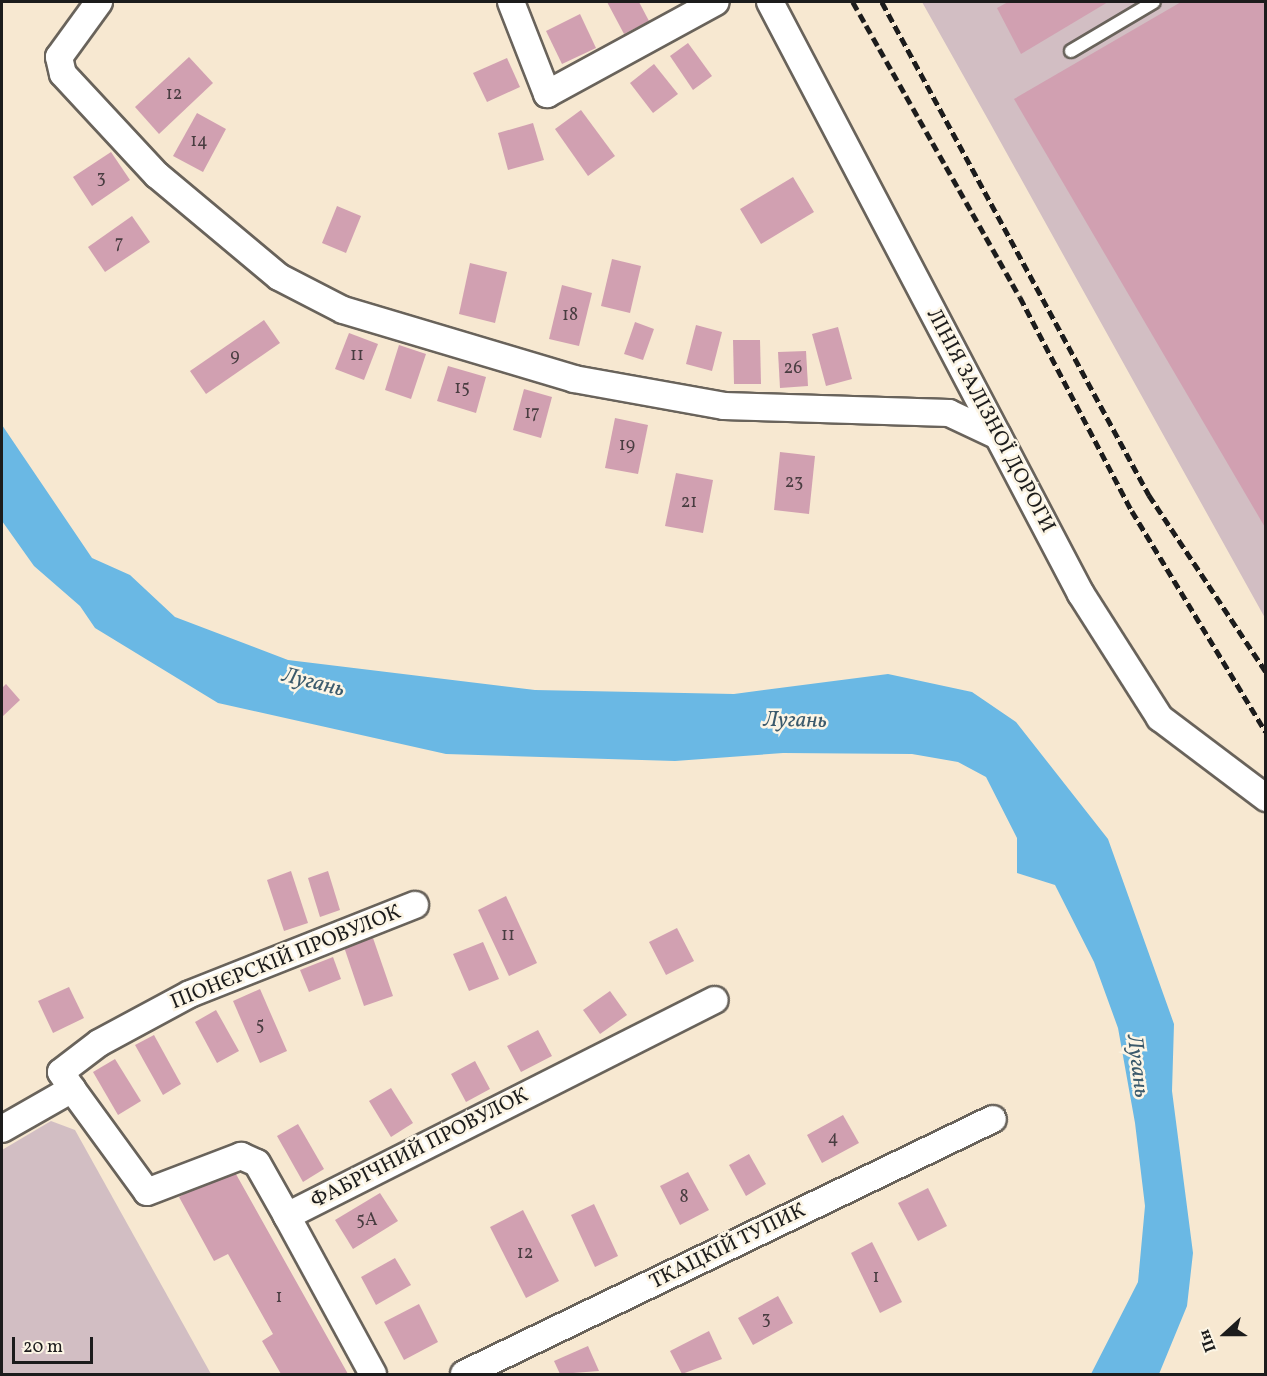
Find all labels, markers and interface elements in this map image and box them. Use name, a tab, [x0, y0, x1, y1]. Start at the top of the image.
house number: 12	[166, 84, 182, 106]
house number: 14	[190, 131, 208, 153]
house number: 3	[96, 168, 106, 190]
house number: 7	[115, 233, 123, 255]
house number: 18	[562, 305, 578, 327]
street label: ЛІНІЯ ЗАЛІЗНОЇ ДОРОГИ	[920, 305, 1060, 537]
house number: 11	[350, 345, 364, 367]
house number: 9	[230, 346, 240, 368]
house number: 26	[784, 358, 802, 380]
house number: 15	[454, 378, 470, 400]
house number: 17	[524, 403, 540, 425]
house number: 19	[619, 435, 635, 457]
house number: 23	[785, 472, 803, 494]
house number: 21	[681, 492, 697, 514]
water label: Лугань	[279, 663, 347, 703]
water label: Лугань	[763, 707, 827, 735]
street label: ПІОНЄРСКІЙ ПРОВУЛОК	[167, 900, 405, 1016]
house number: 11	[501, 925, 515, 947]
house number: 5	[256, 1015, 264, 1037]
water label: Лугань	[1120, 1033, 1154, 1099]
street label: ФАБРІЧНИЙ ПРОВУЛОК	[307, 1083, 533, 1215]
house number: 4	[828, 1128, 838, 1150]
house number: 8	[679, 1187, 689, 1209]
street label: ТКАЦКІЙ ТУПИК	[646, 1198, 810, 1296]
house number: 5А	[356, 1210, 378, 1232]
house number: 12	[517, 1243, 533, 1265]
house number: 1	[873, 1267, 879, 1289]
house number: 1	[276, 1287, 282, 1309]
north arrow	[1195, 1304, 1255, 1364]
house number: 3	[761, 1309, 771, 1331]
scale bar	[15, 1325, 96, 1363]
text: Пн	[1194, 1326, 1223, 1355]
text: 20 m	[23, 1335, 63, 1360]

